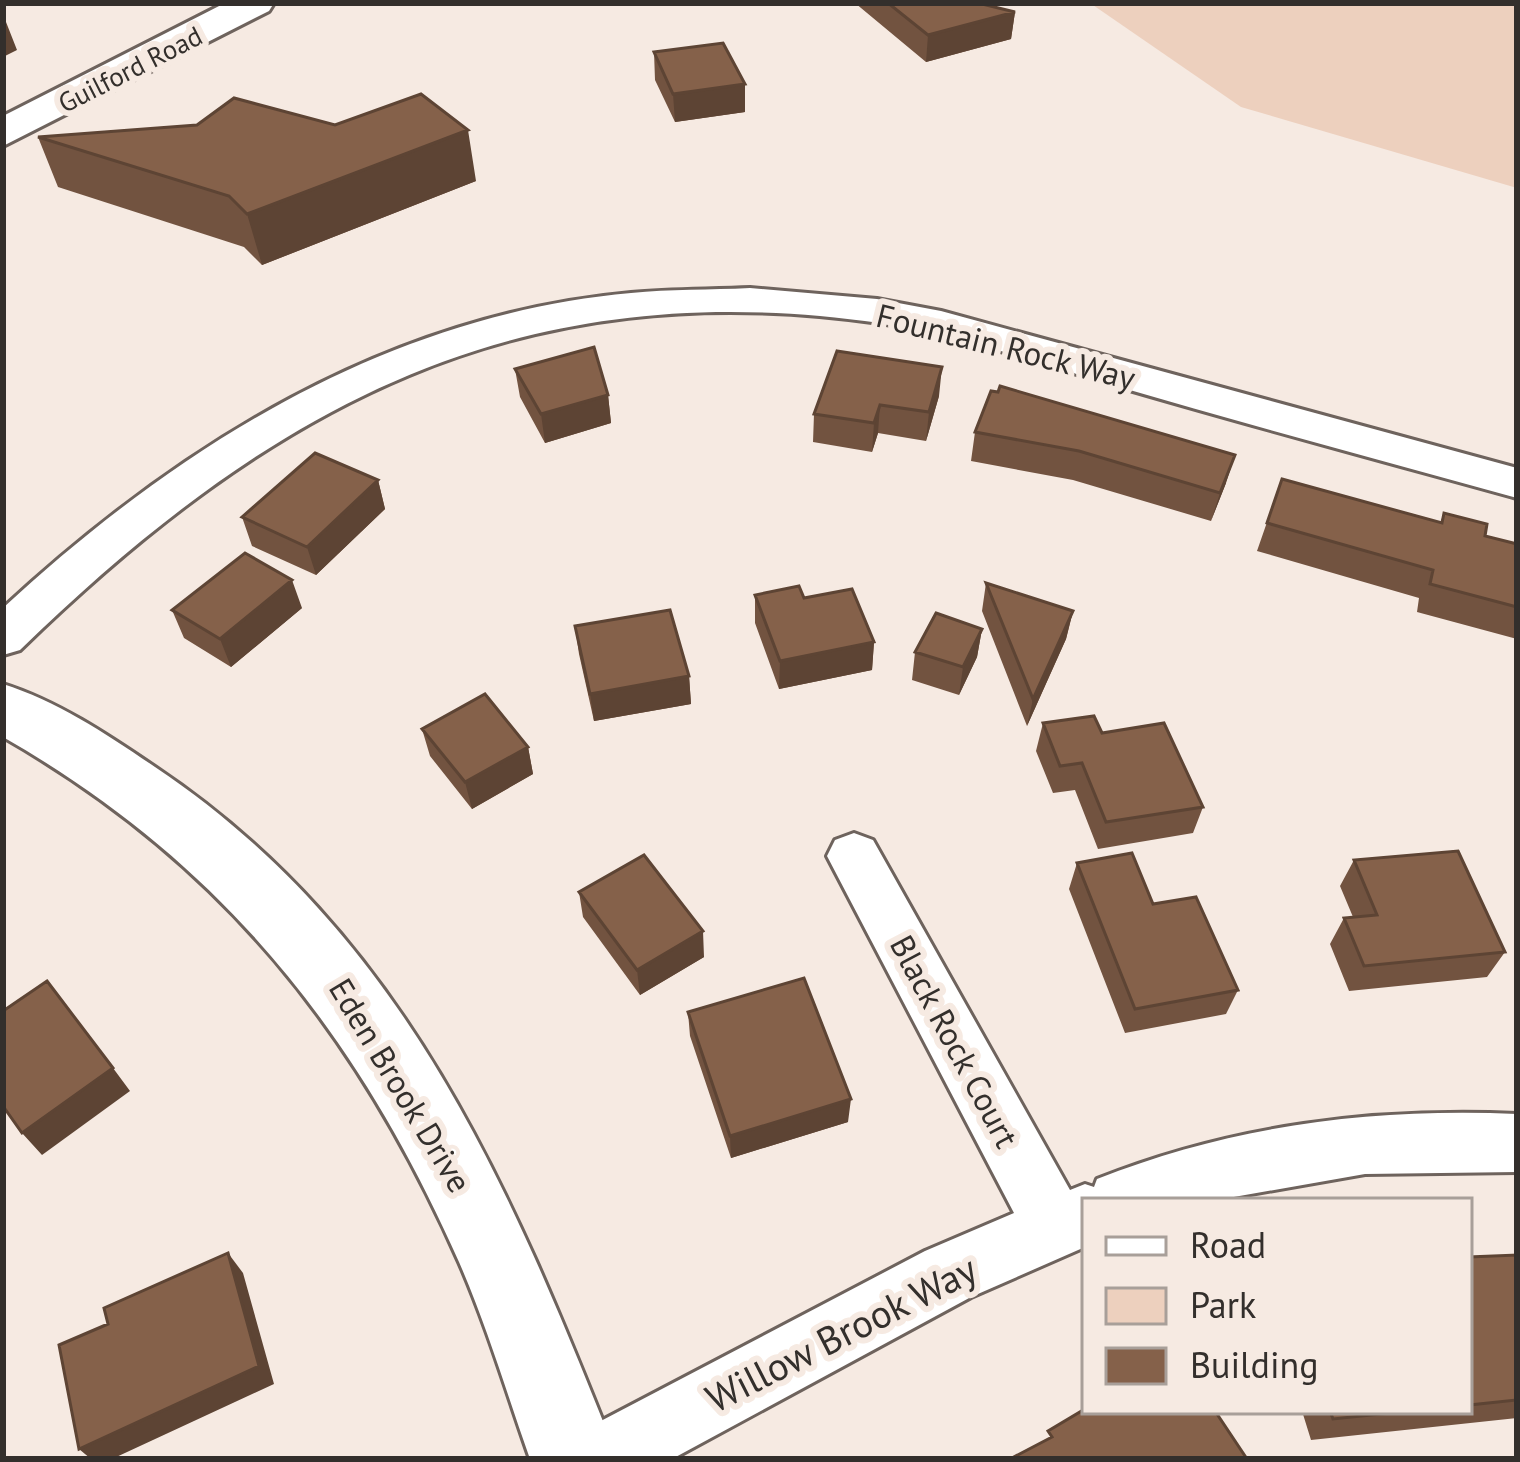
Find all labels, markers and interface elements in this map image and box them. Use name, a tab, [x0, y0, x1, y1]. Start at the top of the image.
street label: Guilford Road	[52, 18, 208, 120]
street label: Fountain Rock Way	[872, 293, 1140, 399]
street label: Black Rock Court	[881, 927, 1029, 1155]
street label: Eden Brook Drive	[320, 970, 482, 1200]
legend	[1082, 1198, 1472, 1414]
text: Road	[1190, 1221, 1266, 1268]
street label: Willow Brook Way	[697, 1243, 985, 1423]
text: Park	[1190, 1281, 1256, 1328]
text: Building	[1190, 1341, 1319, 1388]

